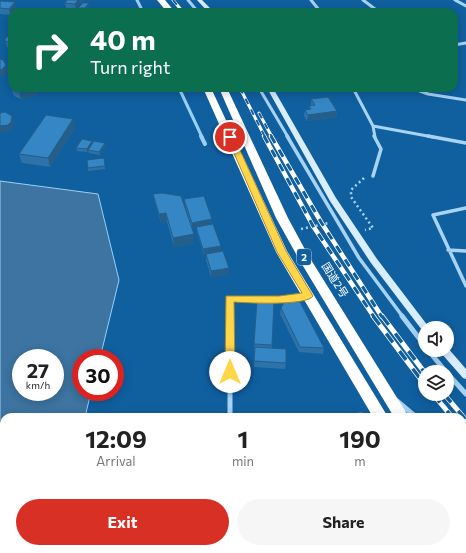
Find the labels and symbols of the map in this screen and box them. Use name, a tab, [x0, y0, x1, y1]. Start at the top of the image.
pin	[213, 120, 247, 154]
road number: 2	[297, 249, 311, 265]
street label: 国道2号	[320, 260, 351, 300]
speed limit sign: 30	[72, 349, 124, 401]
position arrow	[209, 351, 251, 393]

